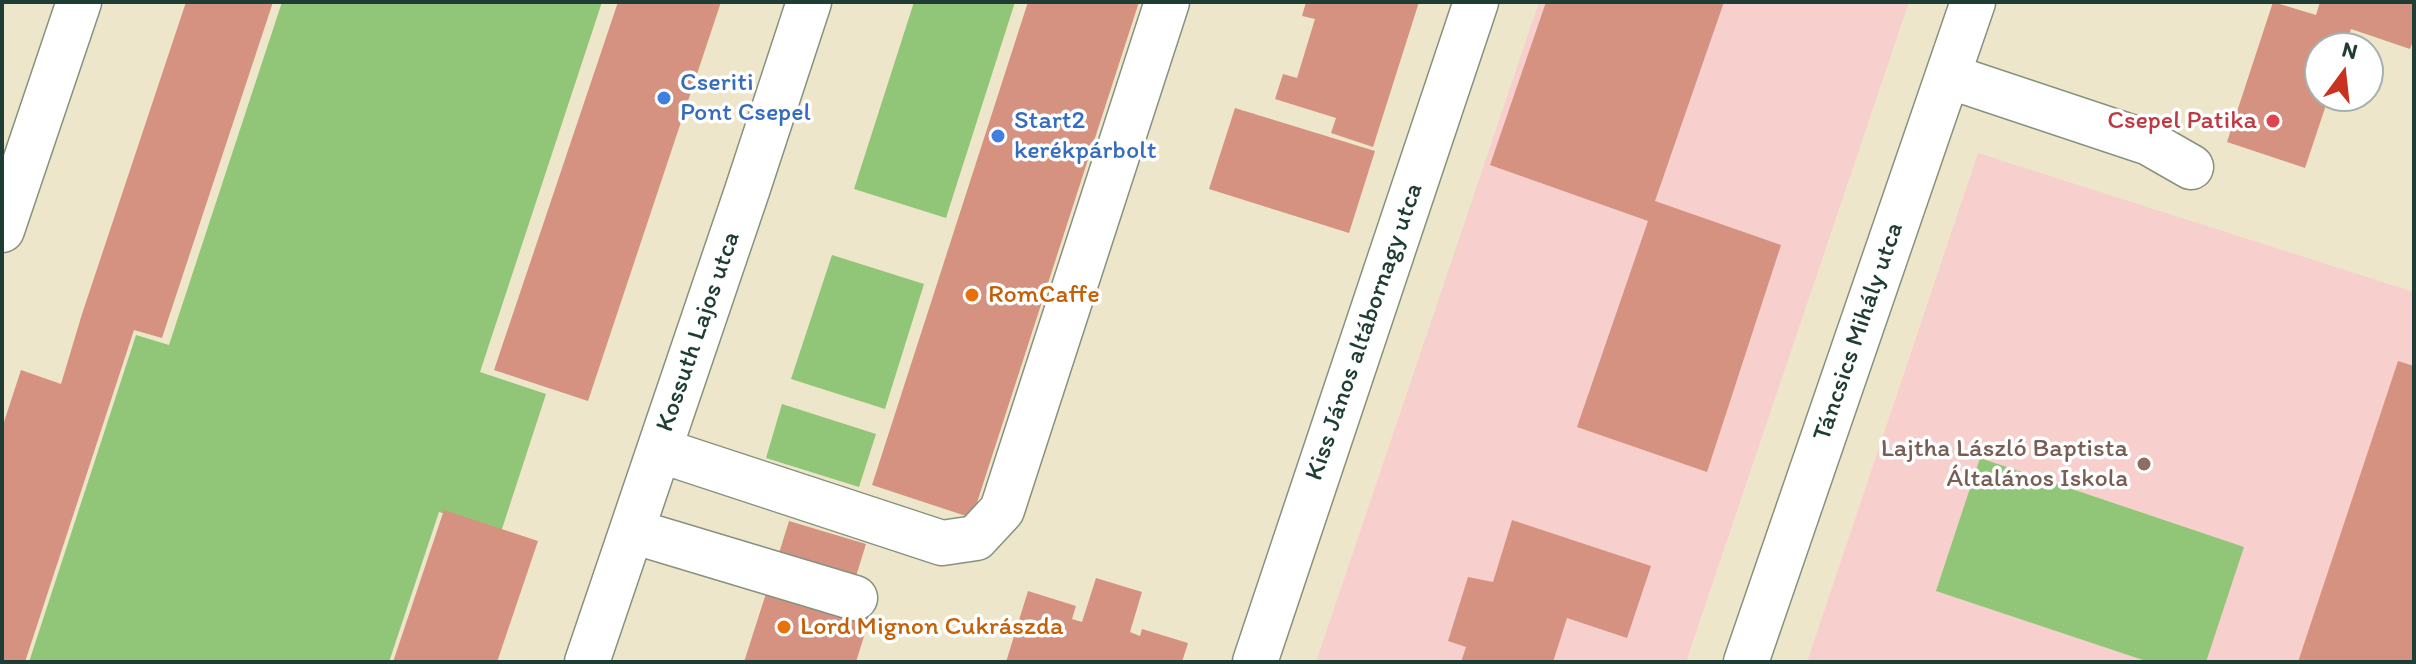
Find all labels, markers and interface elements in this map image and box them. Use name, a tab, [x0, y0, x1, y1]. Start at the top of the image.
north arrow	[2304, 32, 2384, 112]
text: N	[2339, 35, 2360, 65]
place label: Cseriti Pont Csepel	[680, 67, 811, 128]
marker: Cseriti Pont Csepel	[655, 89, 673, 107]
place label: Start2 kerékpárbolt	[1014, 105, 1156, 166]
place label: Csepel Patika	[2107, 105, 2257, 137]
marker: Csepel Patika	[2264, 112, 2282, 130]
marker: Start2 kerékpárbolt	[989, 127, 1007, 145]
street label: Kiss János altábornagy utca	[1299, 179, 1431, 485]
street label: Táncsics Mihály utca	[1807, 219, 1911, 445]
street label: Kossuth Lajos utca	[650, 228, 748, 436]
place label: RomCaffe	[988, 279, 1100, 311]
marker: RomCaffe	[963, 286, 981, 304]
place label: Lajtha László Baptista Általános Iskola	[1881, 433, 2128, 494]
marker: Lajtha László Baptista Általános Iskola	[2135, 455, 2153, 473]
place label: Lord Mignon Cukrászda	[800, 611, 1063, 643]
marker: Lord Mignon Cukrászda	[775, 618, 793, 636]

